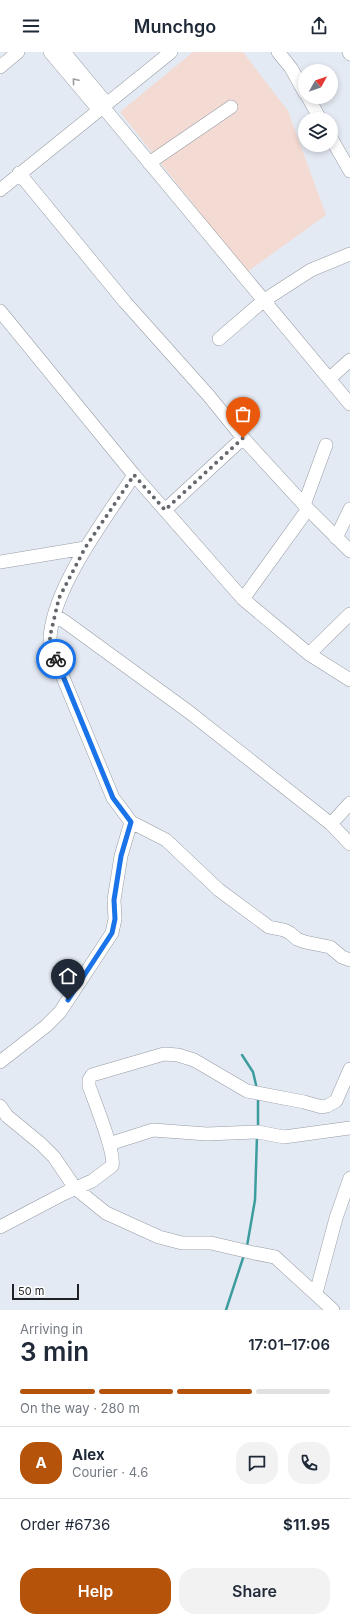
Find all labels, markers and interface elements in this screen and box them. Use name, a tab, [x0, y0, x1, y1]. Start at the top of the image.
icon: menu	[20, 15, 42, 37]
icon: share	[308, 15, 330, 37]
text: Munchgo	[134, 16, 216, 37]
north arrow	[298, 64, 338, 104]
map controls	[298, 64, 338, 152]
one-way arrow	[72, 78, 79, 86]
button: layers	[298, 112, 338, 152]
pin	[226, 397, 260, 438]
icon: bag	[232, 403, 254, 425]
courier	[36, 639, 76, 679]
icon: bike	[45, 648, 67, 670]
pin	[51, 959, 85, 1000]
icon: home	[57, 965, 79, 987]
scale bar	[12, 1282, 79, 1301]
text: 50 m	[18, 1284, 44, 1298]
text: Arriving in	[20, 1321, 83, 1337]
text: 17:01–17:06	[248, 1335, 330, 1354]
text: 3 min	[20, 1336, 89, 1367]
text: On the way · 280 m	[20, 1400, 140, 1416]
button: chat	[236, 1442, 278, 1484]
button: phone	[288, 1442, 330, 1484]
text: Alex	[72, 1445, 105, 1464]
text: A	[35, 1453, 47, 1472]
text: Courier · 4.6	[72, 1464, 148, 1480]
text: Order #6736	[20, 1515, 110, 1534]
text: $11.95	[283, 1515, 330, 1534]
button: Help	[20, 1568, 171, 1614]
button: Share	[179, 1568, 330, 1614]

